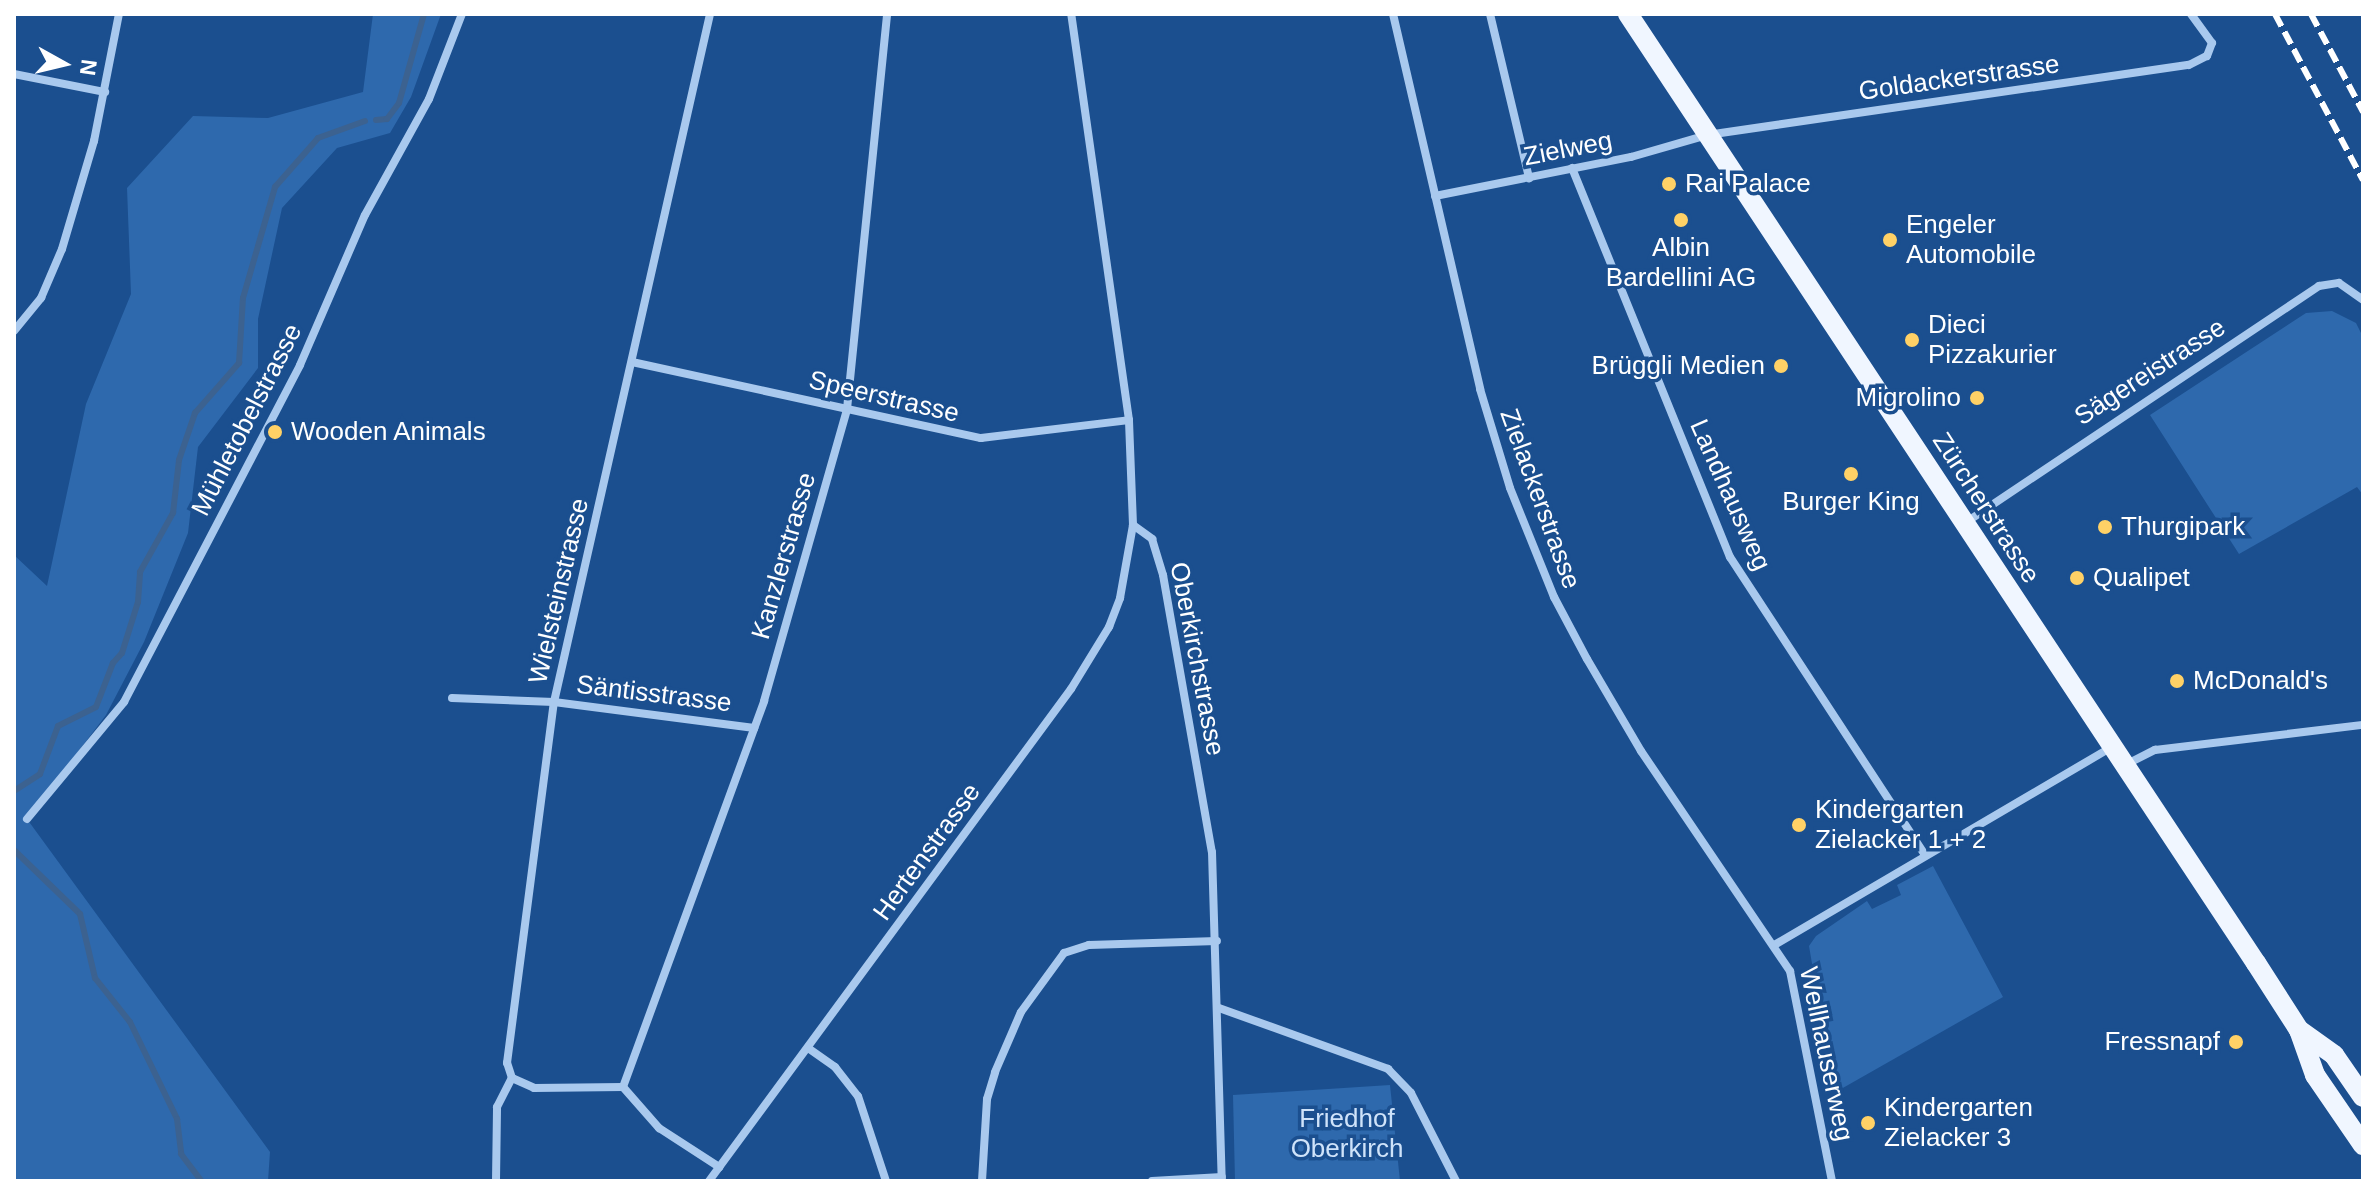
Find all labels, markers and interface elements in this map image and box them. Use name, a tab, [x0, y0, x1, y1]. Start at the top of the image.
north arrow	[24, 24, 104, 104]
street label: Goldackerstrasse	[1857, 48, 2061, 108]
text: N	[75, 58, 102, 77]
street label: Zielweg	[1521, 125, 1615, 173]
place label: Rai Palace	[1685, 168, 1811, 200]
marker: Rai Palace	[1660, 175, 1678, 193]
place label: Engeler Automobile	[1906, 209, 2036, 270]
marker: Albin Bardellini AG	[1672, 211, 1690, 229]
marker: Engeler Automobile	[1881, 231, 1899, 249]
place label: Albin Bardellini AG	[1605, 232, 1757, 294]
place label: Dieci Pizzakurier	[1928, 309, 2057, 370]
street label: Sägereistrasse	[2069, 312, 2231, 432]
street label: Mühletobelstrasse	[185, 319, 309, 521]
marker: Dieci Pizzakurier	[1903, 331, 1921, 349]
place label: Brüggli Medien	[1592, 350, 1765, 382]
marker: Brüggli Medien	[1772, 357, 1790, 375]
street label: Speerstrasse	[806, 365, 962, 429]
place label: Migrolino	[1856, 382, 1961, 414]
marker: Migrolino	[1968, 389, 1986, 407]
street label: Zielackerstrasse	[1493, 405, 1587, 593]
street label: Landhausweg	[1683, 415, 1777, 575]
place label: Wooden Animals	[291, 416, 487, 448]
marker: Wooden Animals	[266, 423, 284, 441]
street label: Zürcherstrasse	[1926, 427, 2046, 589]
marker: Burger King	[1842, 465, 1860, 483]
street label: Kanzlerstrasse	[745, 469, 823, 643]
place label: Burger King	[1782, 486, 1920, 518]
street label: Wielsteinstrasse	[523, 495, 595, 687]
place label: Thurgipark	[2121, 511, 2245, 543]
marker: Thurgipark	[2096, 518, 2114, 536]
street label: Oberkirchstrasse	[1163, 560, 1231, 758]
place label: Qualipet	[2093, 562, 2190, 594]
marker: Qualipet	[2068, 569, 2086, 587]
place label: McDonald's	[2193, 665, 2328, 697]
street label: Säntisstrasse	[575, 669, 733, 719]
marker: McDonald's	[2168, 672, 2186, 690]
street label: Hertenstrasse	[867, 777, 987, 927]
place label: Kindergarten Zielacker 1 + 2	[1815, 794, 1986, 856]
marker: Kindergarten Zielacker 1 + 2	[1790, 816, 1808, 834]
street label: Wellhauserweg	[1792, 964, 1860, 1144]
place label: Fressnapf	[2104, 1026, 2220, 1058]
marker: Fressnapf	[2227, 1033, 2245, 1051]
place label: Kindergarten Zielacker 3	[1884, 1092, 2033, 1154]
park label: Friedhof Oberkirch	[1291, 1103, 1403, 1164]
marker: Kindergarten Zielacker 3	[1859, 1114, 1877, 1132]

